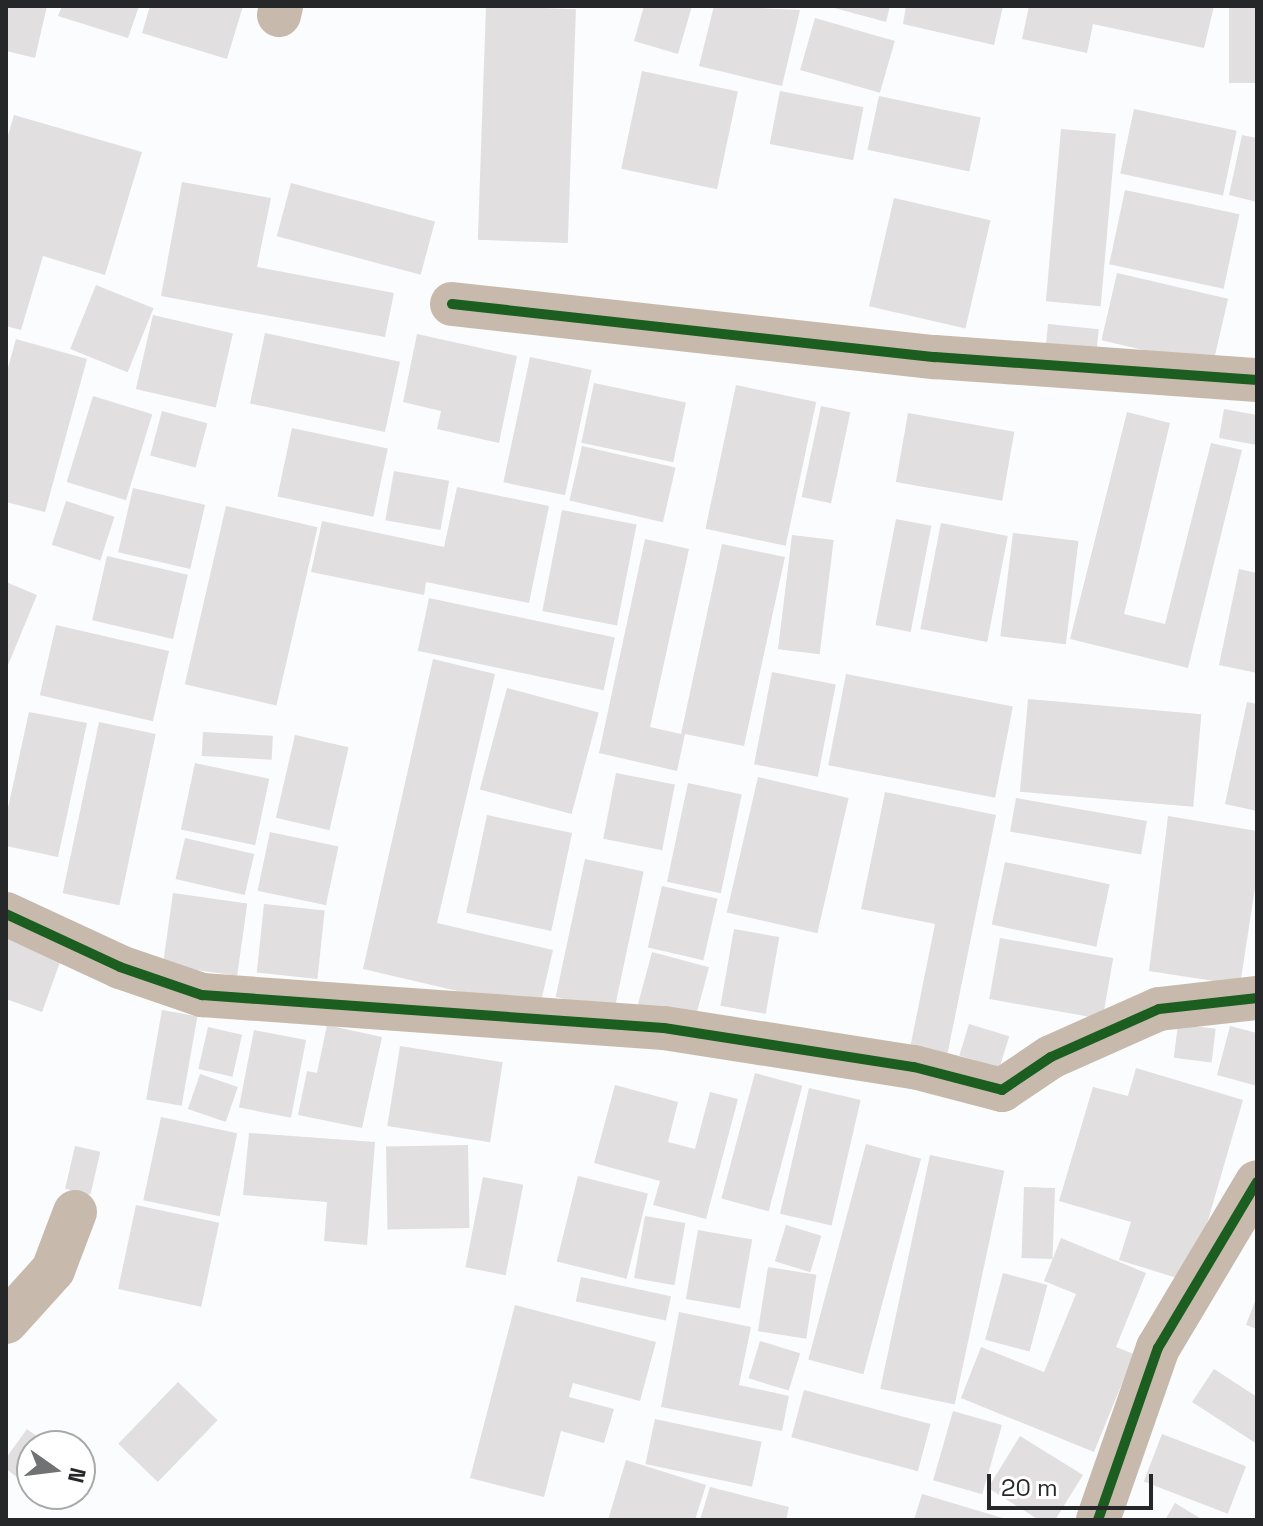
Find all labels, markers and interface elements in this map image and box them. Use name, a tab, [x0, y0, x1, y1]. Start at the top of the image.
north arrow	[16, 1430, 96, 1510]
scale bar	[991, 1458, 1157, 1508]
text: N	[62, 1465, 93, 1486]
text: 20 m	[1001, 1472, 1058, 1503]

